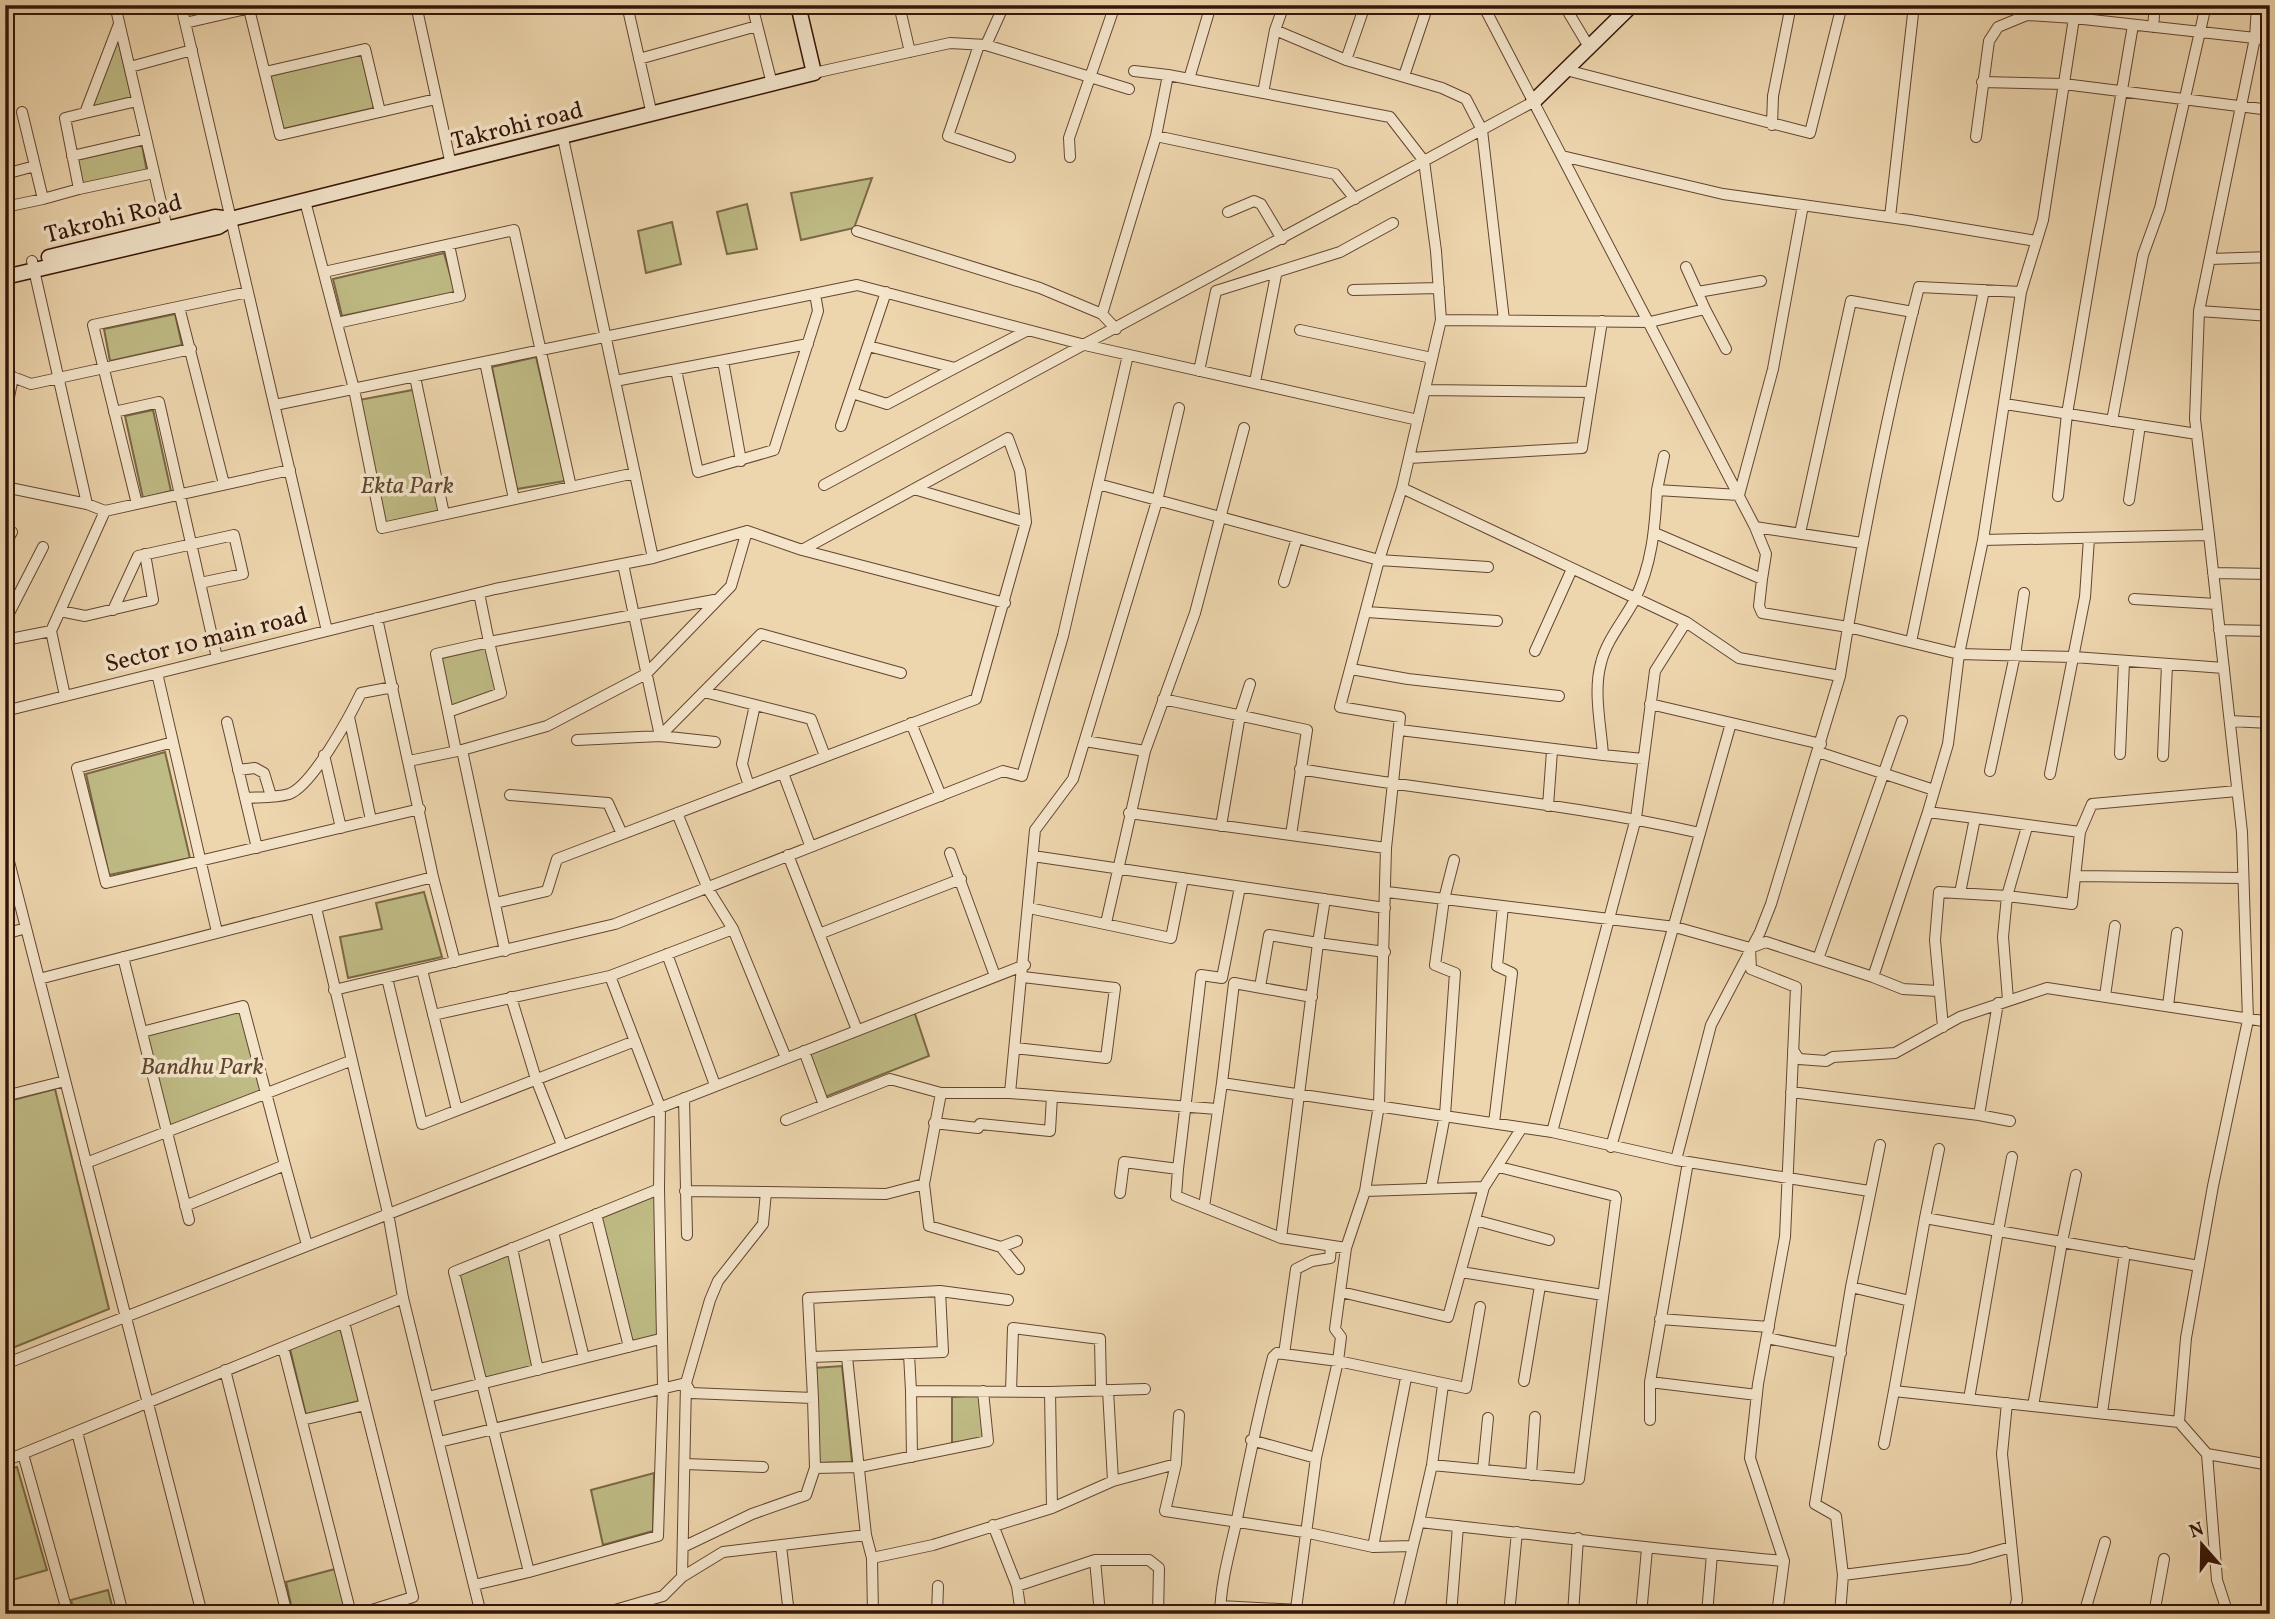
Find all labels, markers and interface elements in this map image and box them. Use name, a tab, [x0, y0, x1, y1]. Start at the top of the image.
street label: Takrohi road	[448, 94, 587, 160]
street label: Takrohi Road	[41, 186, 186, 253]
park label: Ekta Park	[360, 470, 454, 504]
street label: Sector 10 main road	[102, 599, 311, 683]
park label: Bandhu Park	[140, 1051, 264, 1085]
north arrow	[2166, 1510, 2236, 1580]
text: N	[2186, 1516, 2208, 1545]

